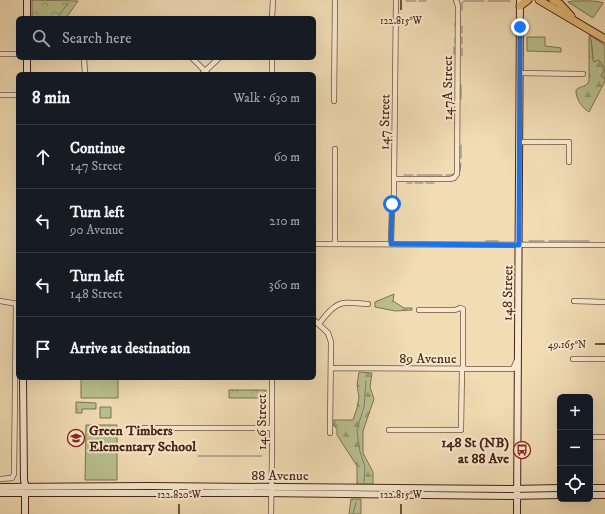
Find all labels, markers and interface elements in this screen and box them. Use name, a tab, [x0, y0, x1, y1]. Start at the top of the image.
text: 122.815°W	[380, 15, 423, 27]
search box	[16, 16, 316, 60]
route end	[511, 18, 529, 36]
icon: search	[30, 27, 52, 49]
text: Search here	[62, 29, 131, 48]
street label: 147A Street	[439, 55, 457, 121]
text: 8 min	[32, 87, 70, 109]
text: Walk · 630 m	[233, 90, 300, 106]
street label: 147 Street	[376, 93, 394, 150]
text: Continue	[70, 139, 125, 158]
icon: ahead	[32, 146, 54, 168]
text: 60 m	[274, 149, 300, 165]
text: 147 Street	[70, 158, 122, 174]
route start	[383, 195, 401, 213]
text: Turn left	[70, 203, 124, 222]
icon: left	[32, 210, 54, 232]
text: 210 m	[269, 213, 300, 229]
text: 90 Avenue	[70, 222, 124, 238]
street label: 148 Street	[499, 264, 517, 321]
text: Turn left	[70, 267, 124, 286]
icon: left	[32, 274, 54, 296]
text: 360 m	[269, 277, 300, 293]
text: 148 Street	[70, 286, 122, 302]
icon: arrive	[32, 338, 54, 360]
text: Arrive at destination	[70, 339, 190, 358]
text: 49.165°N	[548, 339, 586, 351]
street label: 89 Avenue	[399, 350, 457, 368]
street label: 146 Street	[253, 393, 271, 450]
map controls	[557, 394, 593, 502]
button: +	[557, 394, 593, 430]
place label: Green Timbers Elementary School	[89, 422, 197, 456]
school or university icon: Green Timbers Elementary School	[66, 428, 86, 448]
button: −	[557, 430, 593, 466]
place label: 148 St (NB) at 88 Ave	[441, 434, 509, 468]
bus stop icon: 148 St (NB) at 88 Ave	[512, 440, 532, 460]
button: locate	[557, 466, 593, 502]
street label: 88 Avenue	[251, 467, 309, 485]
text: 122.820°W	[157, 489, 202, 501]
text: 122.815°W	[380, 489, 423, 501]

